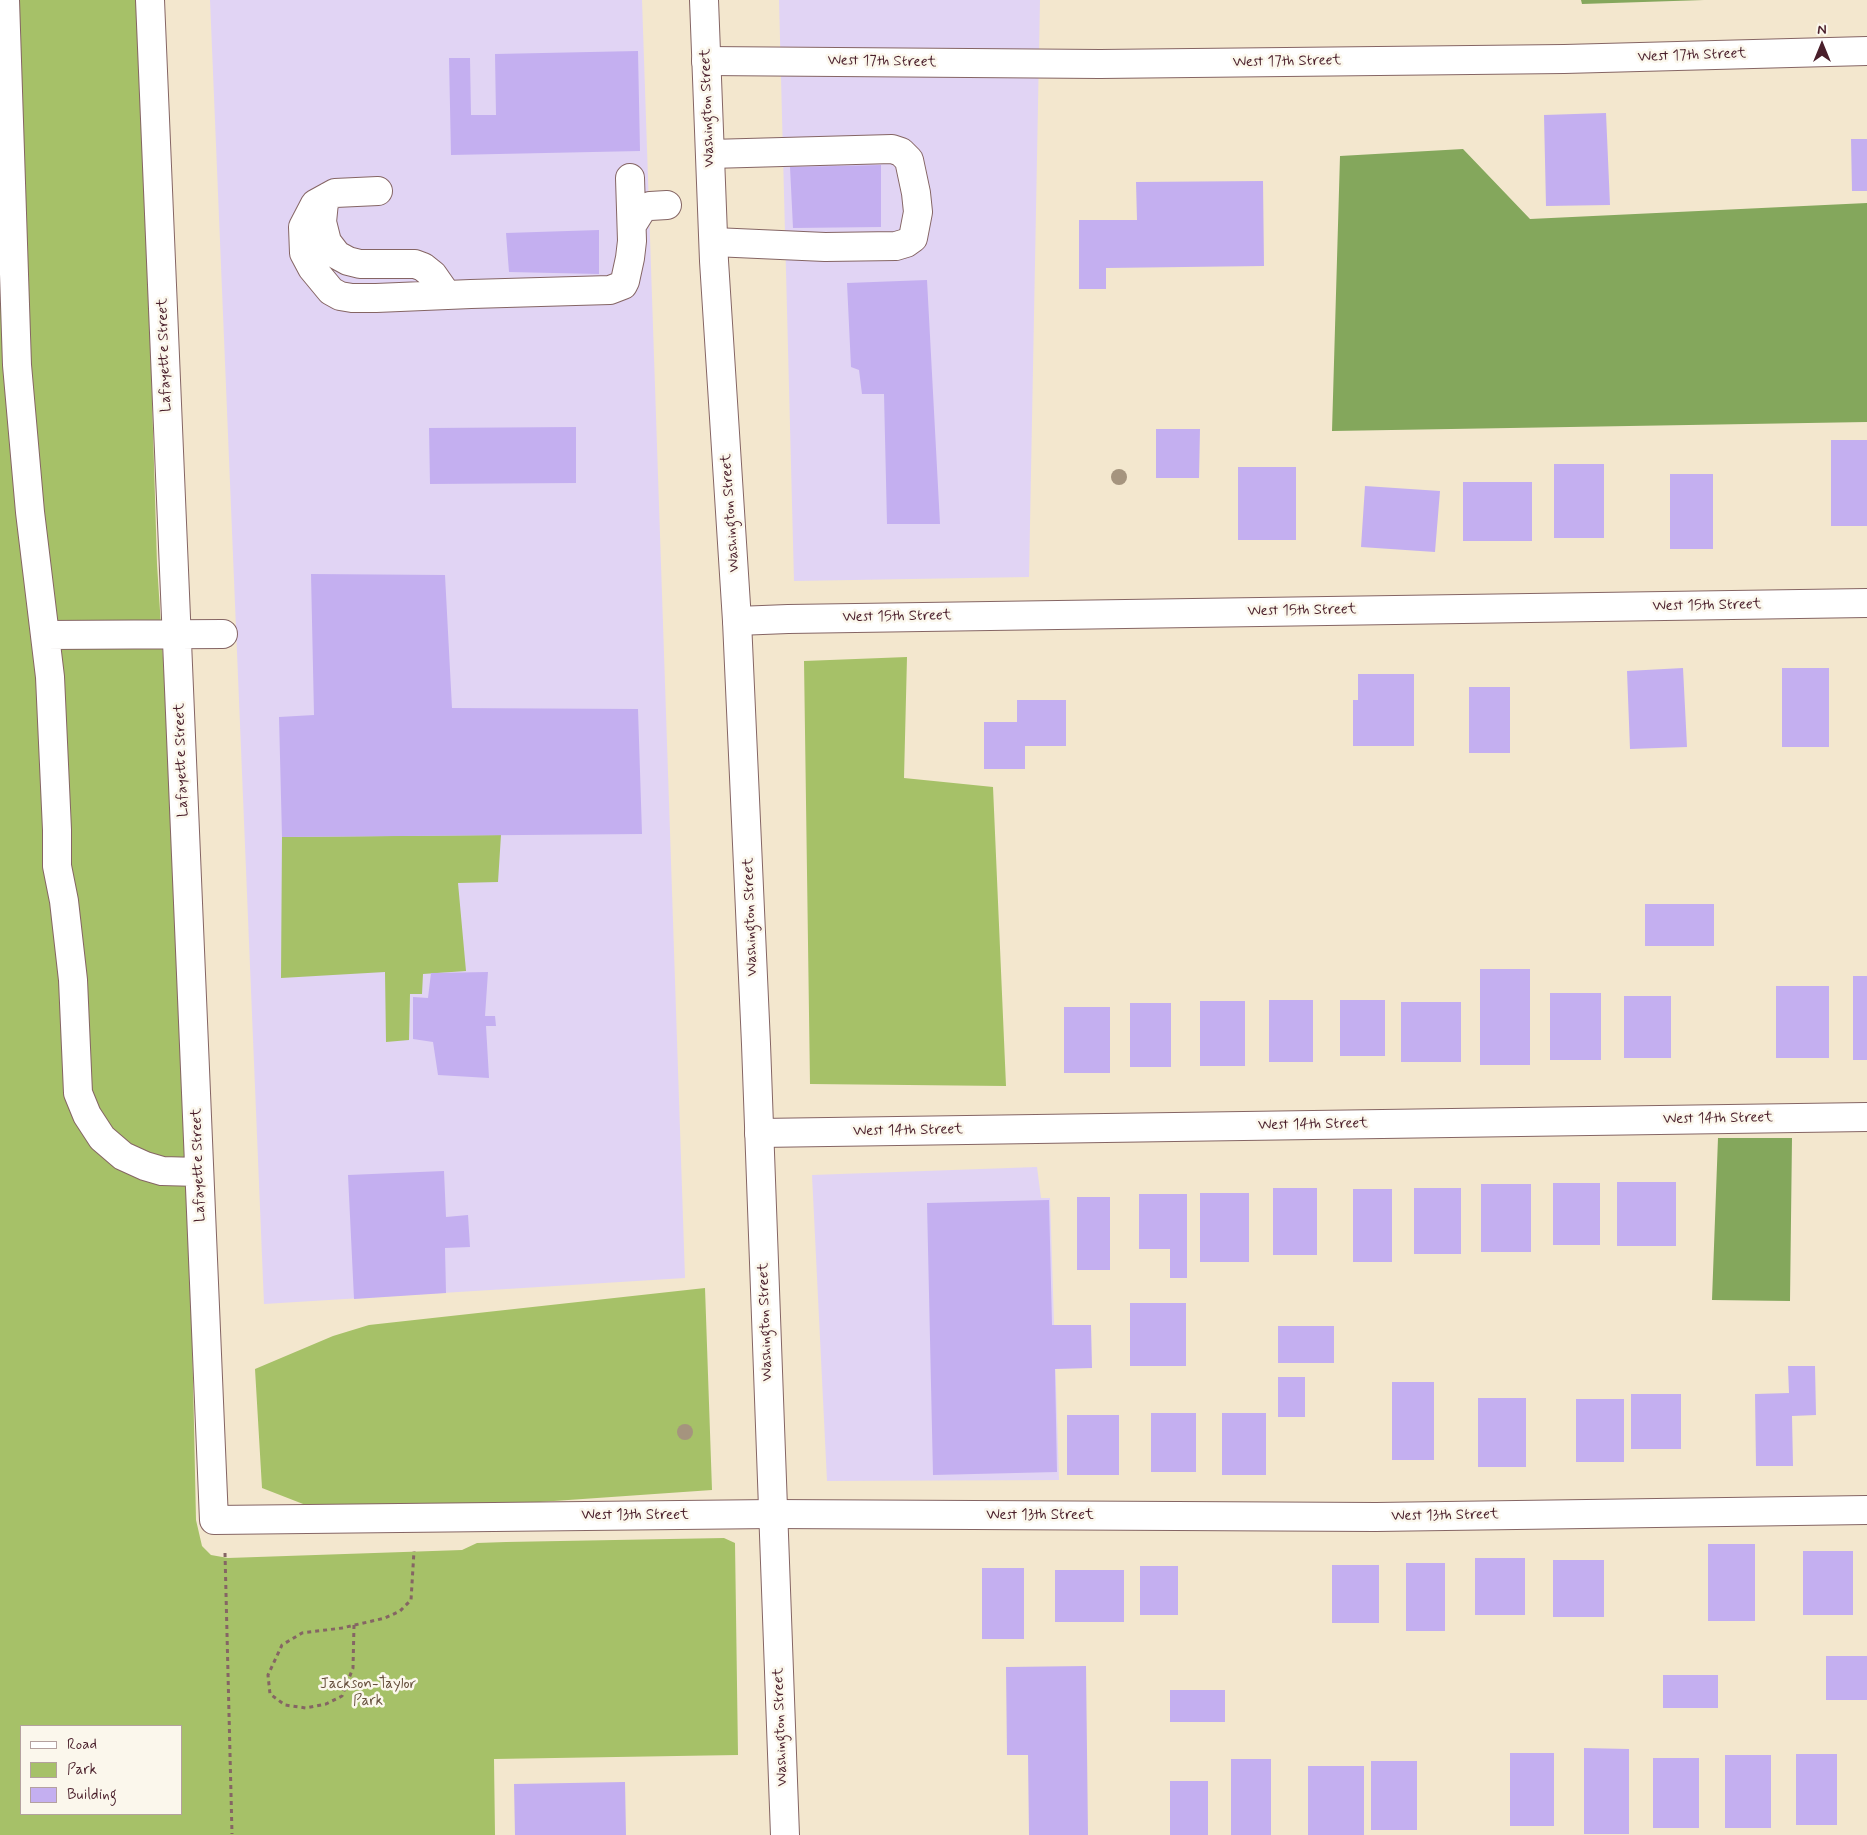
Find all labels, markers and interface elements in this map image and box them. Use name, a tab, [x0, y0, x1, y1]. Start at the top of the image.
north arrow	[1797, 20, 1847, 70]
text: N	[1817, 21, 1827, 39]
street label: West 17th Street	[1637, 45, 1747, 67]
street label: Washington Street	[697, 48, 719, 168]
street label: West 17th Street	[828, 52, 936, 72]
street label: West 17th Street	[1233, 52, 1341, 72]
street label: Lafayette Street	[154, 298, 176, 412]
street label: Washington Street	[718, 453, 744, 573]
street label: West 15th Street	[1652, 596, 1762, 616]
street label: West 15th Street	[1247, 601, 1357, 621]
street label: West 15th Street	[842, 607, 952, 627]
street label: Lafayette Street	[171, 703, 193, 817]
street label: Washington Street	[740, 857, 762, 977]
street label: Lafayette Street	[188, 1108, 210, 1222]
street label: West 14th Street	[1663, 1109, 1773, 1129]
street label: West 14th Street	[1258, 1115, 1368, 1135]
street label: West 14th Street	[853, 1121, 963, 1141]
street label: Washington Street	[755, 1262, 777, 1382]
street label: West 13th Street	[1391, 1506, 1499, 1526]
street label: West 13th Street	[581, 1507, 689, 1525]
street label: West 13th Street	[986, 1507, 1094, 1525]
street label: Washington Street	[770, 1667, 792, 1787]
park label: Jackson-Taylor Park	[320, 1676, 416, 1711]
legend	[20, 1725, 182, 1815]
text: Road	[67, 1735, 97, 1755]
text: Park	[67, 1760, 97, 1780]
text: Building	[67, 1785, 117, 1805]

